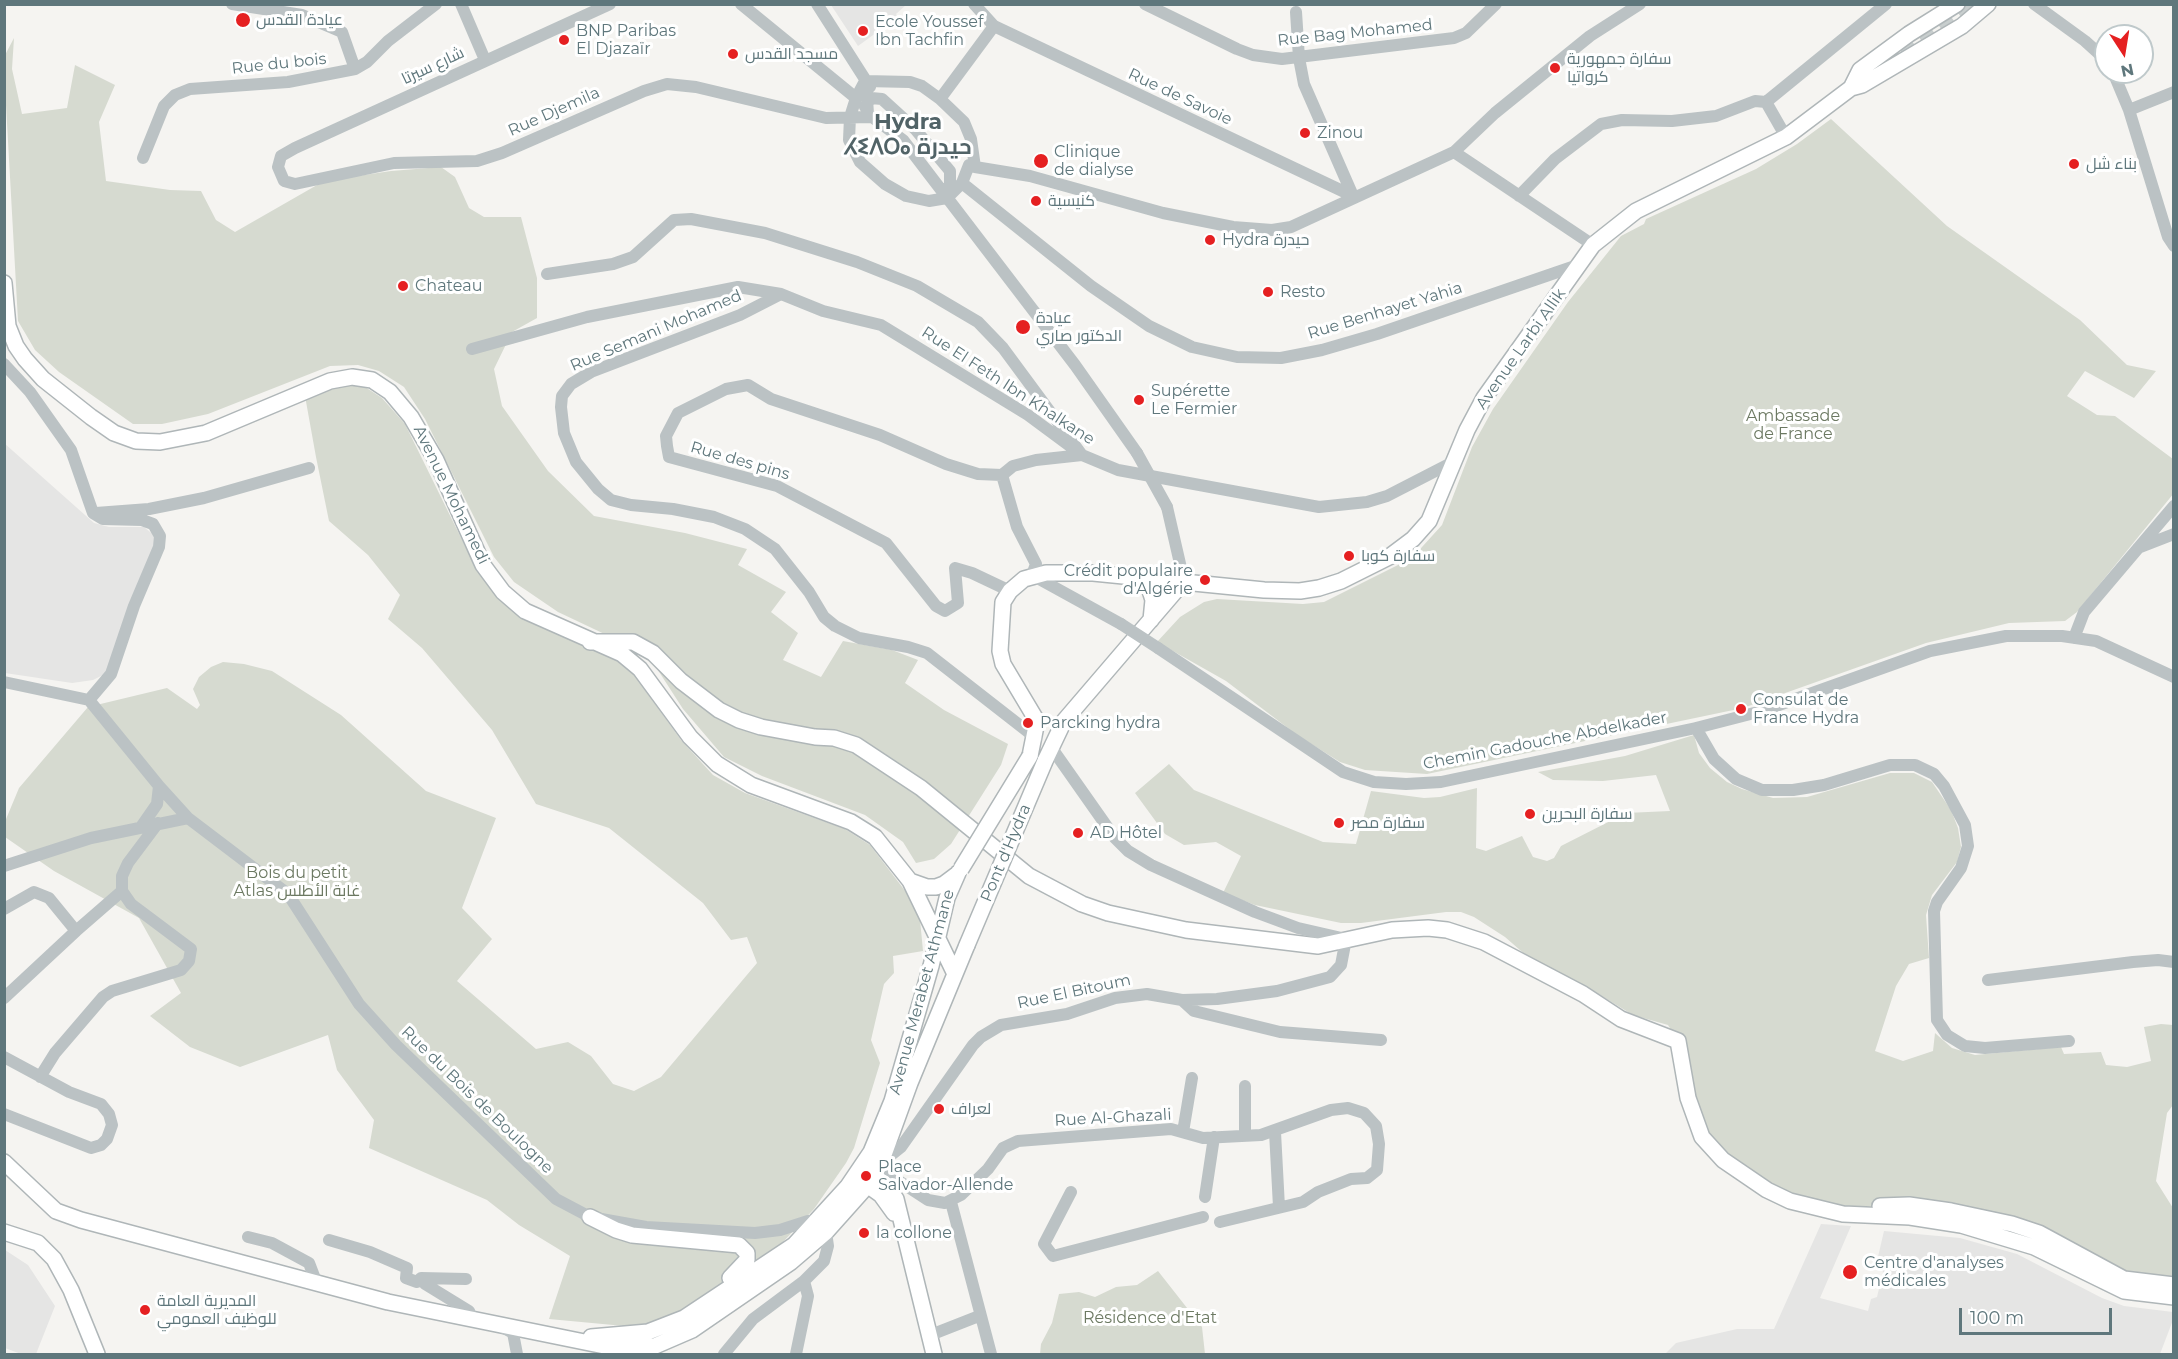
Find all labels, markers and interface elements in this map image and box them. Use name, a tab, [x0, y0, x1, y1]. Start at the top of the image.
place label: عيادة القدس	[256, 10, 343, 30]
marker: عيادة القدس	[234, 11, 252, 29]
place label: Ecole Youssef Ibn Tachfin	[875, 12, 983, 50]
street label: Rue Bag Mohamed	[1276, 15, 1434, 51]
place label: BNP Paribas El Djazaïr	[576, 21, 676, 59]
marker: Ecole Youssef Ibn Tachfin	[856, 24, 870, 38]
north arrow	[2094, 24, 2154, 84]
marker: BNP Paribas El Djazaïr	[557, 33, 571, 47]
street label: شارع سيرتا	[399, 43, 467, 89]
place label: مسجد القدس	[745, 44, 838, 64]
marker: مسجد القدس	[726, 47, 740, 61]
street label: Rue du bois	[231, 49, 327, 79]
place label: سفارة جمهورية كرواتيا	[1567, 49, 1671, 87]
text: N	[2119, 60, 2136, 81]
marker: سفارة جمهورية كرواتيا	[1548, 61, 1562, 75]
street label: Rue de Savoie	[1125, 65, 1235, 129]
street label: Rue Djemila	[505, 83, 603, 141]
district label: Hydra ⵃⵉⴷⵔⴰ حيدرة	[844, 110, 972, 162]
place label: Zinou	[1317, 123, 1363, 143]
marker: Zinou	[1298, 126, 1312, 140]
place label: Clinique de dialyse	[1054, 142, 1134, 180]
marker: Clinique de dialyse	[1032, 152, 1050, 170]
place label: بناء شل	[2086, 154, 2137, 174]
marker: بناء شل	[2067, 157, 2081, 171]
place label: كنيسية	[1048, 191, 1095, 211]
marker: كنيسية	[1029, 194, 1043, 208]
place label: Hydra حيدرة	[1222, 230, 1309, 250]
marker: Hydra حيدرة	[1203, 233, 1217, 247]
place label: Chateau	[415, 276, 482, 296]
street label: Rue Benhayet Yahia	[1305, 278, 1465, 344]
marker: Chateau	[396, 279, 410, 293]
place label: Resto	[1280, 282, 1325, 302]
marker: Resto	[1261, 285, 1275, 299]
street label: Avenue Larbi Allik	[1472, 285, 1570, 413]
street label: Rue Semani Mohamed	[567, 286, 745, 376]
place label: عيادة الدكتور صاري	[1036, 308, 1122, 346]
marker: عيادة الدكتور صاري	[1014, 318, 1032, 336]
street label: Rue El Feth Ibn Khalkane	[918, 323, 1098, 449]
place label: Supérette Le Fermier	[1151, 381, 1237, 419]
marker: Supérette Le Fermier	[1132, 393, 1146, 407]
park label: Ambassade de France	[1746, 406, 1840, 444]
street label: Avenue Mohamedi	[409, 423, 493, 567]
street label: Rue des pins	[688, 438, 792, 484]
place label: سفارة كوبا	[1361, 546, 1435, 566]
marker: سفارة كوبا	[1342, 549, 1356, 563]
place label: Crédit populaire d'Algérie	[1064, 561, 1193, 599]
marker: Crédit populaire d'Algérie	[1198, 573, 1212, 587]
place label: Consulat de France Hydra	[1753, 690, 1859, 728]
marker: Consulat de France Hydra	[1734, 702, 1748, 716]
street label: Chemin Gadouche Abdelkader	[1421, 708, 1669, 774]
place label: Parcking hydra	[1040, 713, 1161, 733]
marker: Parcking hydra	[1021, 716, 1035, 730]
street label: Pont d'Hydra	[977, 801, 1035, 905]
place label: سفارة البحرين	[1542, 804, 1633, 824]
marker: سفارة البحرين	[1523, 807, 1537, 821]
place label: سفارة مصر	[1351, 813, 1425, 833]
marker: سفارة مصر	[1332, 816, 1346, 830]
place label: AD Hôtel	[1090, 823, 1162, 843]
marker: AD Hôtel	[1071, 826, 1085, 840]
park label: Bois du petit Atlas غابة الأطلس	[234, 863, 360, 901]
street label: Avenue Merabet Athmane	[885, 887, 959, 1097]
street label: Rue El Bitoum	[1015, 971, 1133, 1013]
street label: Rue du Bois de Boulogne	[397, 1022, 557, 1178]
place label: لعراف	[951, 1099, 991, 1119]
marker: لعراف	[932, 1102, 946, 1116]
street label: Rue Al-Ghazali	[1054, 1105, 1172, 1131]
place label: Place Salvador-Allende	[878, 1157, 1013, 1195]
marker: Place Salvador-Allende	[859, 1169, 873, 1183]
place label: la collone	[876, 1223, 952, 1243]
marker: la collone	[857, 1226, 871, 1240]
place label: Centre d'analyses médicales	[1864, 1253, 2004, 1291]
marker: Centre d'analyses médicales	[1841, 1263, 1859, 1281]
place label: المديرية العامة للوظيف العمومي	[157, 1291, 277, 1329]
scale bar	[1962, 1296, 2115, 1334]
marker: المديرية العامة للوظيف العمومي	[138, 1303, 152, 1317]
text: 100 m	[1970, 1307, 2024, 1329]
park label: Résidence d'Etat	[1083, 1308, 1217, 1328]

